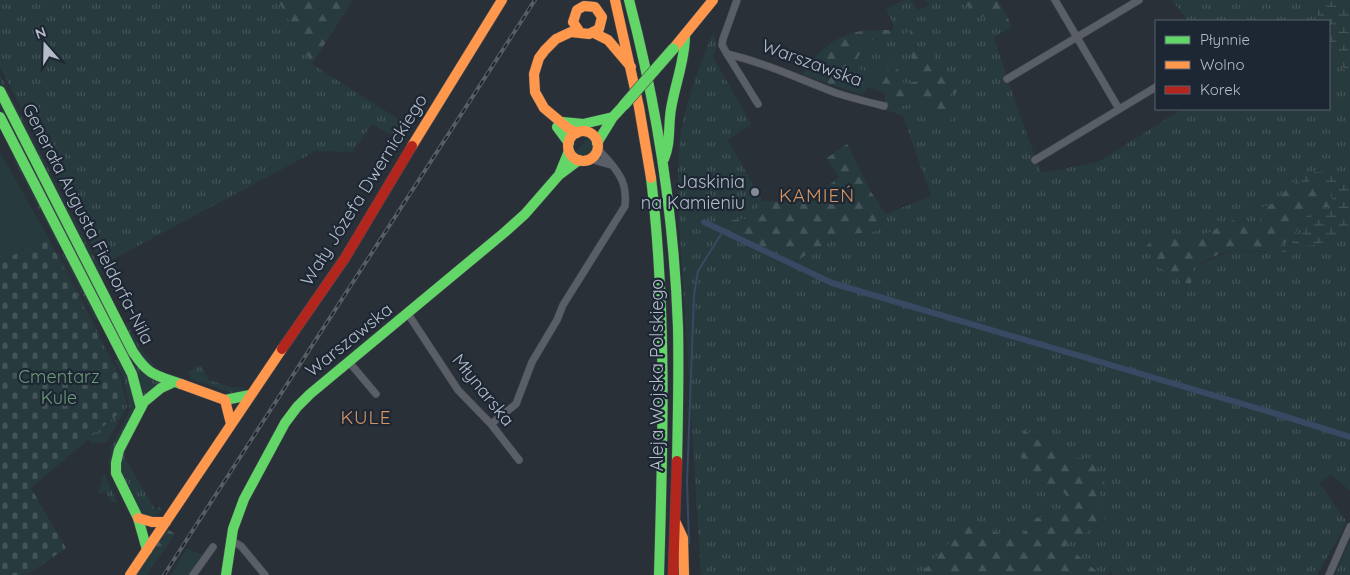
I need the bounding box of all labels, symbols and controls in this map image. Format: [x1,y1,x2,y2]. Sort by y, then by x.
north arrow [20,20,70,70]
legend [1155,20,1330,110]
text: N [33,23,48,43]
text: Płynnie [1200,30,1250,49]
street label: Warszawska [759,34,866,91]
text: Wolno [1200,55,1245,74]
text: Korek [1200,80,1241,99]
street label: Wały Józefa Dwernickiego [295,90,432,290]
street label: Generała Augusta Fieldorfa-Nila [18,99,159,348]
place label: Jaskinia na Kamieniu [641,170,745,214]
district label: KAMIEŃ [779,183,855,207]
marker: Jaskinia na Kamieniu [749,186,761,198]
street label: Aleja Wojska Polskiego [645,279,668,471]
street label: Warszawska [301,298,397,382]
street label: Młynarska [447,349,520,431]
park label: Cmentarz Kule [18,365,100,409]
district label: KULE [341,405,392,429]

